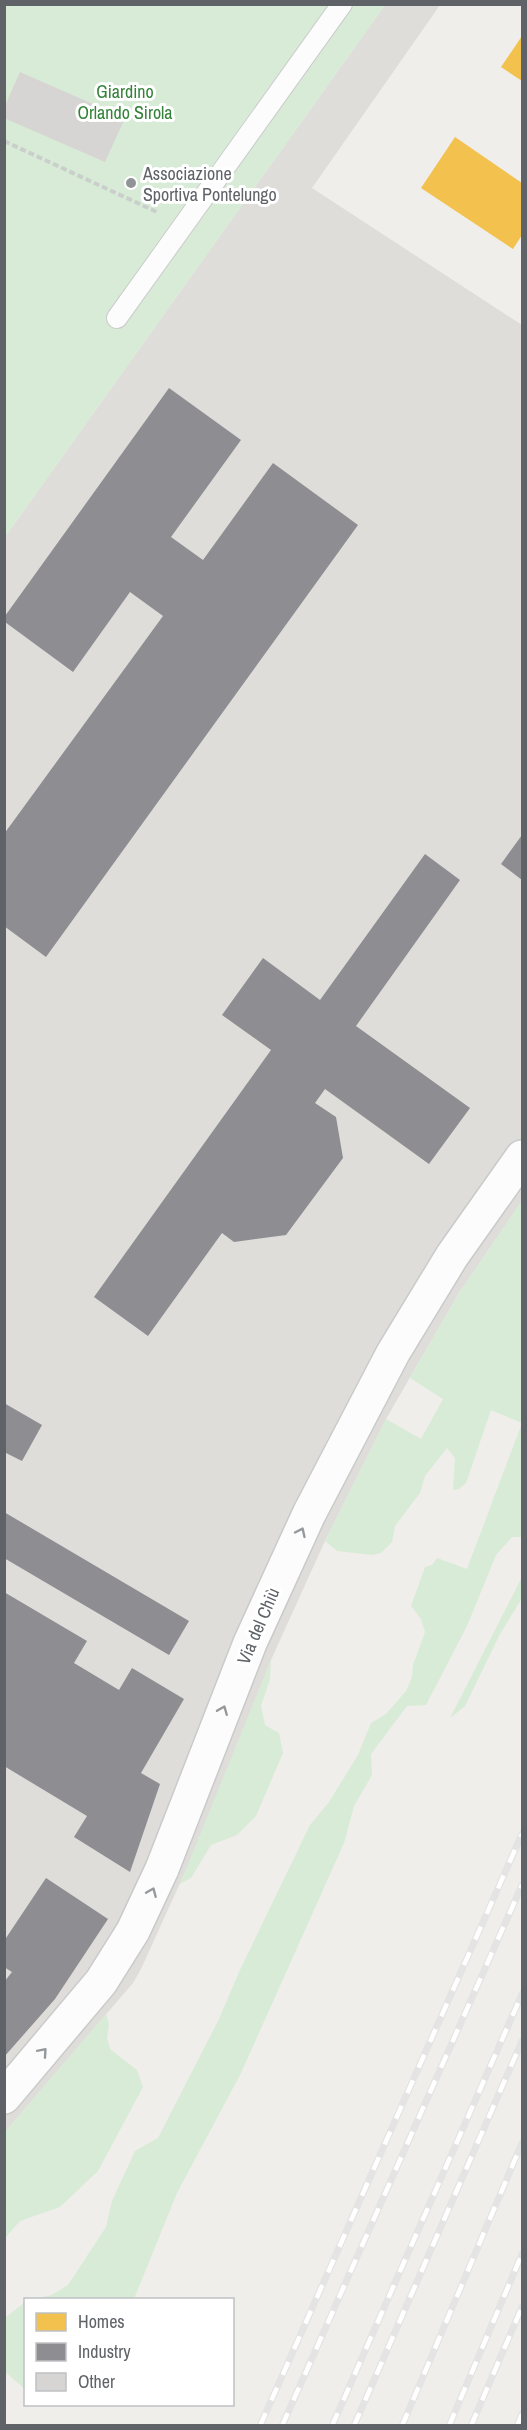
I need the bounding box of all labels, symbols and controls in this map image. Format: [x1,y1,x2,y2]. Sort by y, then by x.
park label: Giardino Orlando Sirola [77,79,173,125]
place label: Associazione Sportiva Pontelungo [142,161,277,207]
marker: Associazione Sportiva Pontelungo [124,176,138,190]
one-way arrow [293,1527,305,1538]
street label: Via del Chiù [231,1584,285,1668]
one-way arrow [216,1706,228,1717]
one-way arrow [145,1887,157,1898]
one-way arrow [35,2048,46,2059]
legend [24,2298,234,2406]
text: Homes [78,2309,125,2334]
text: Industry [78,2339,131,2364]
text: Other [78,2369,115,2394]

